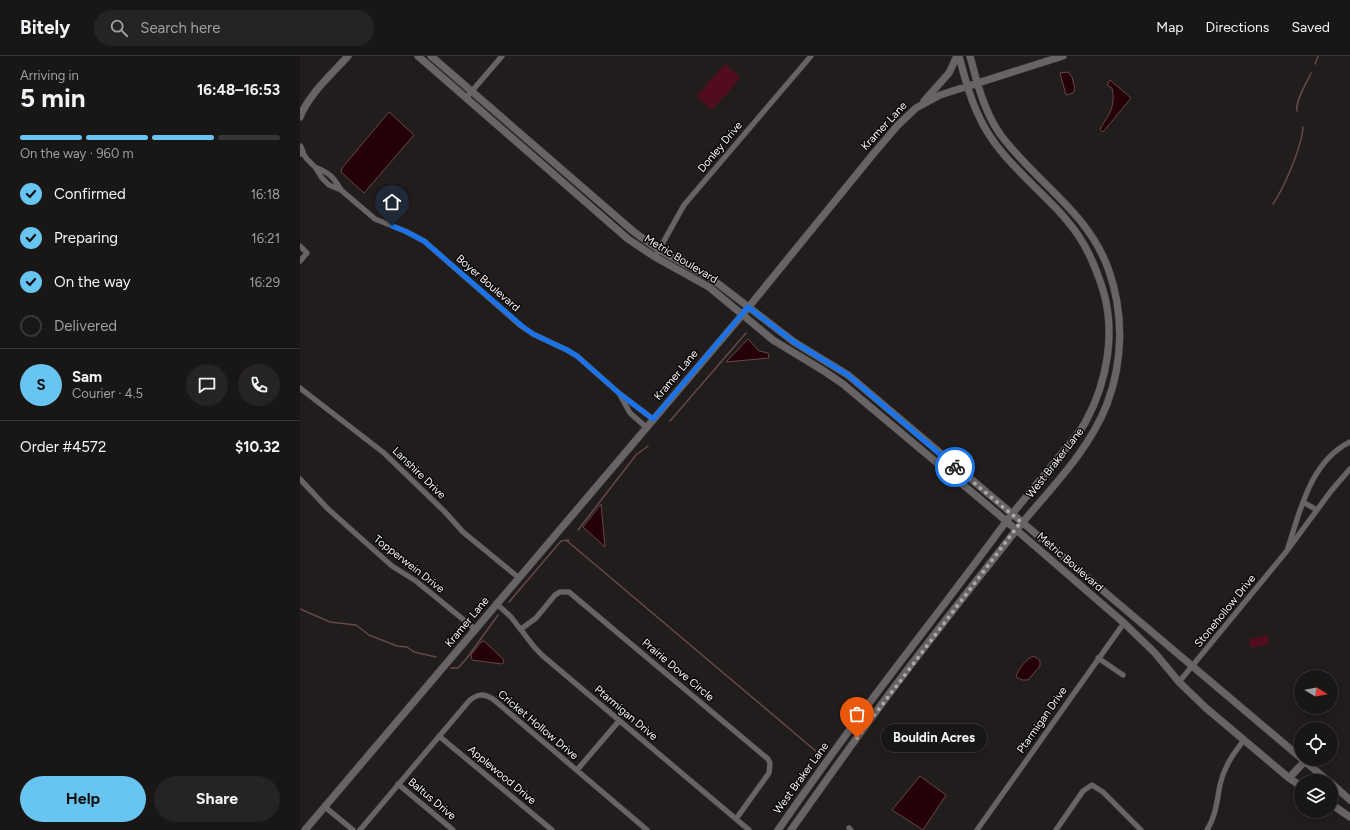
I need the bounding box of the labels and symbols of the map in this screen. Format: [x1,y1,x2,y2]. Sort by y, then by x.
street label: Kramer Lane [858,99,910,153]
street label: Donley Drive [695,119,745,175]
pin [375,185,409,226]
street label: Metric Boulevard [642,232,720,286]
street label: Boyer Boulevard [454,252,522,314]
street label: Kramer Lane [651,347,701,403]
street label: West Braker Lane [1024,425,1086,501]
street label: Lanshire Drive [390,444,448,502]
courier [935,447,975,487]
street label: Metric Boulevard [1034,530,1106,594]
street label: Topperwein Drive [371,532,447,596]
street label: Stonehollow Drive [1192,572,1258,650]
street label: Kramer Lane [442,594,492,650]
street label: Prairie Dove Circle [639,636,717,704]
north arrow [1294,670,1338,714]
street label: Ptarmigan Drive [592,683,660,743]
street label: Ptarmigan Drive [1014,684,1070,756]
street label: Cricket Hollow Drive [495,688,581,762]
pin [840,697,874,738]
callout: Bouldin Acres [881,724,987,752]
street label: West Braker Lane [771,740,831,816]
street label: Applewood Drive [465,743,539,807]
street label: Baltus Drive [405,775,459,823]

